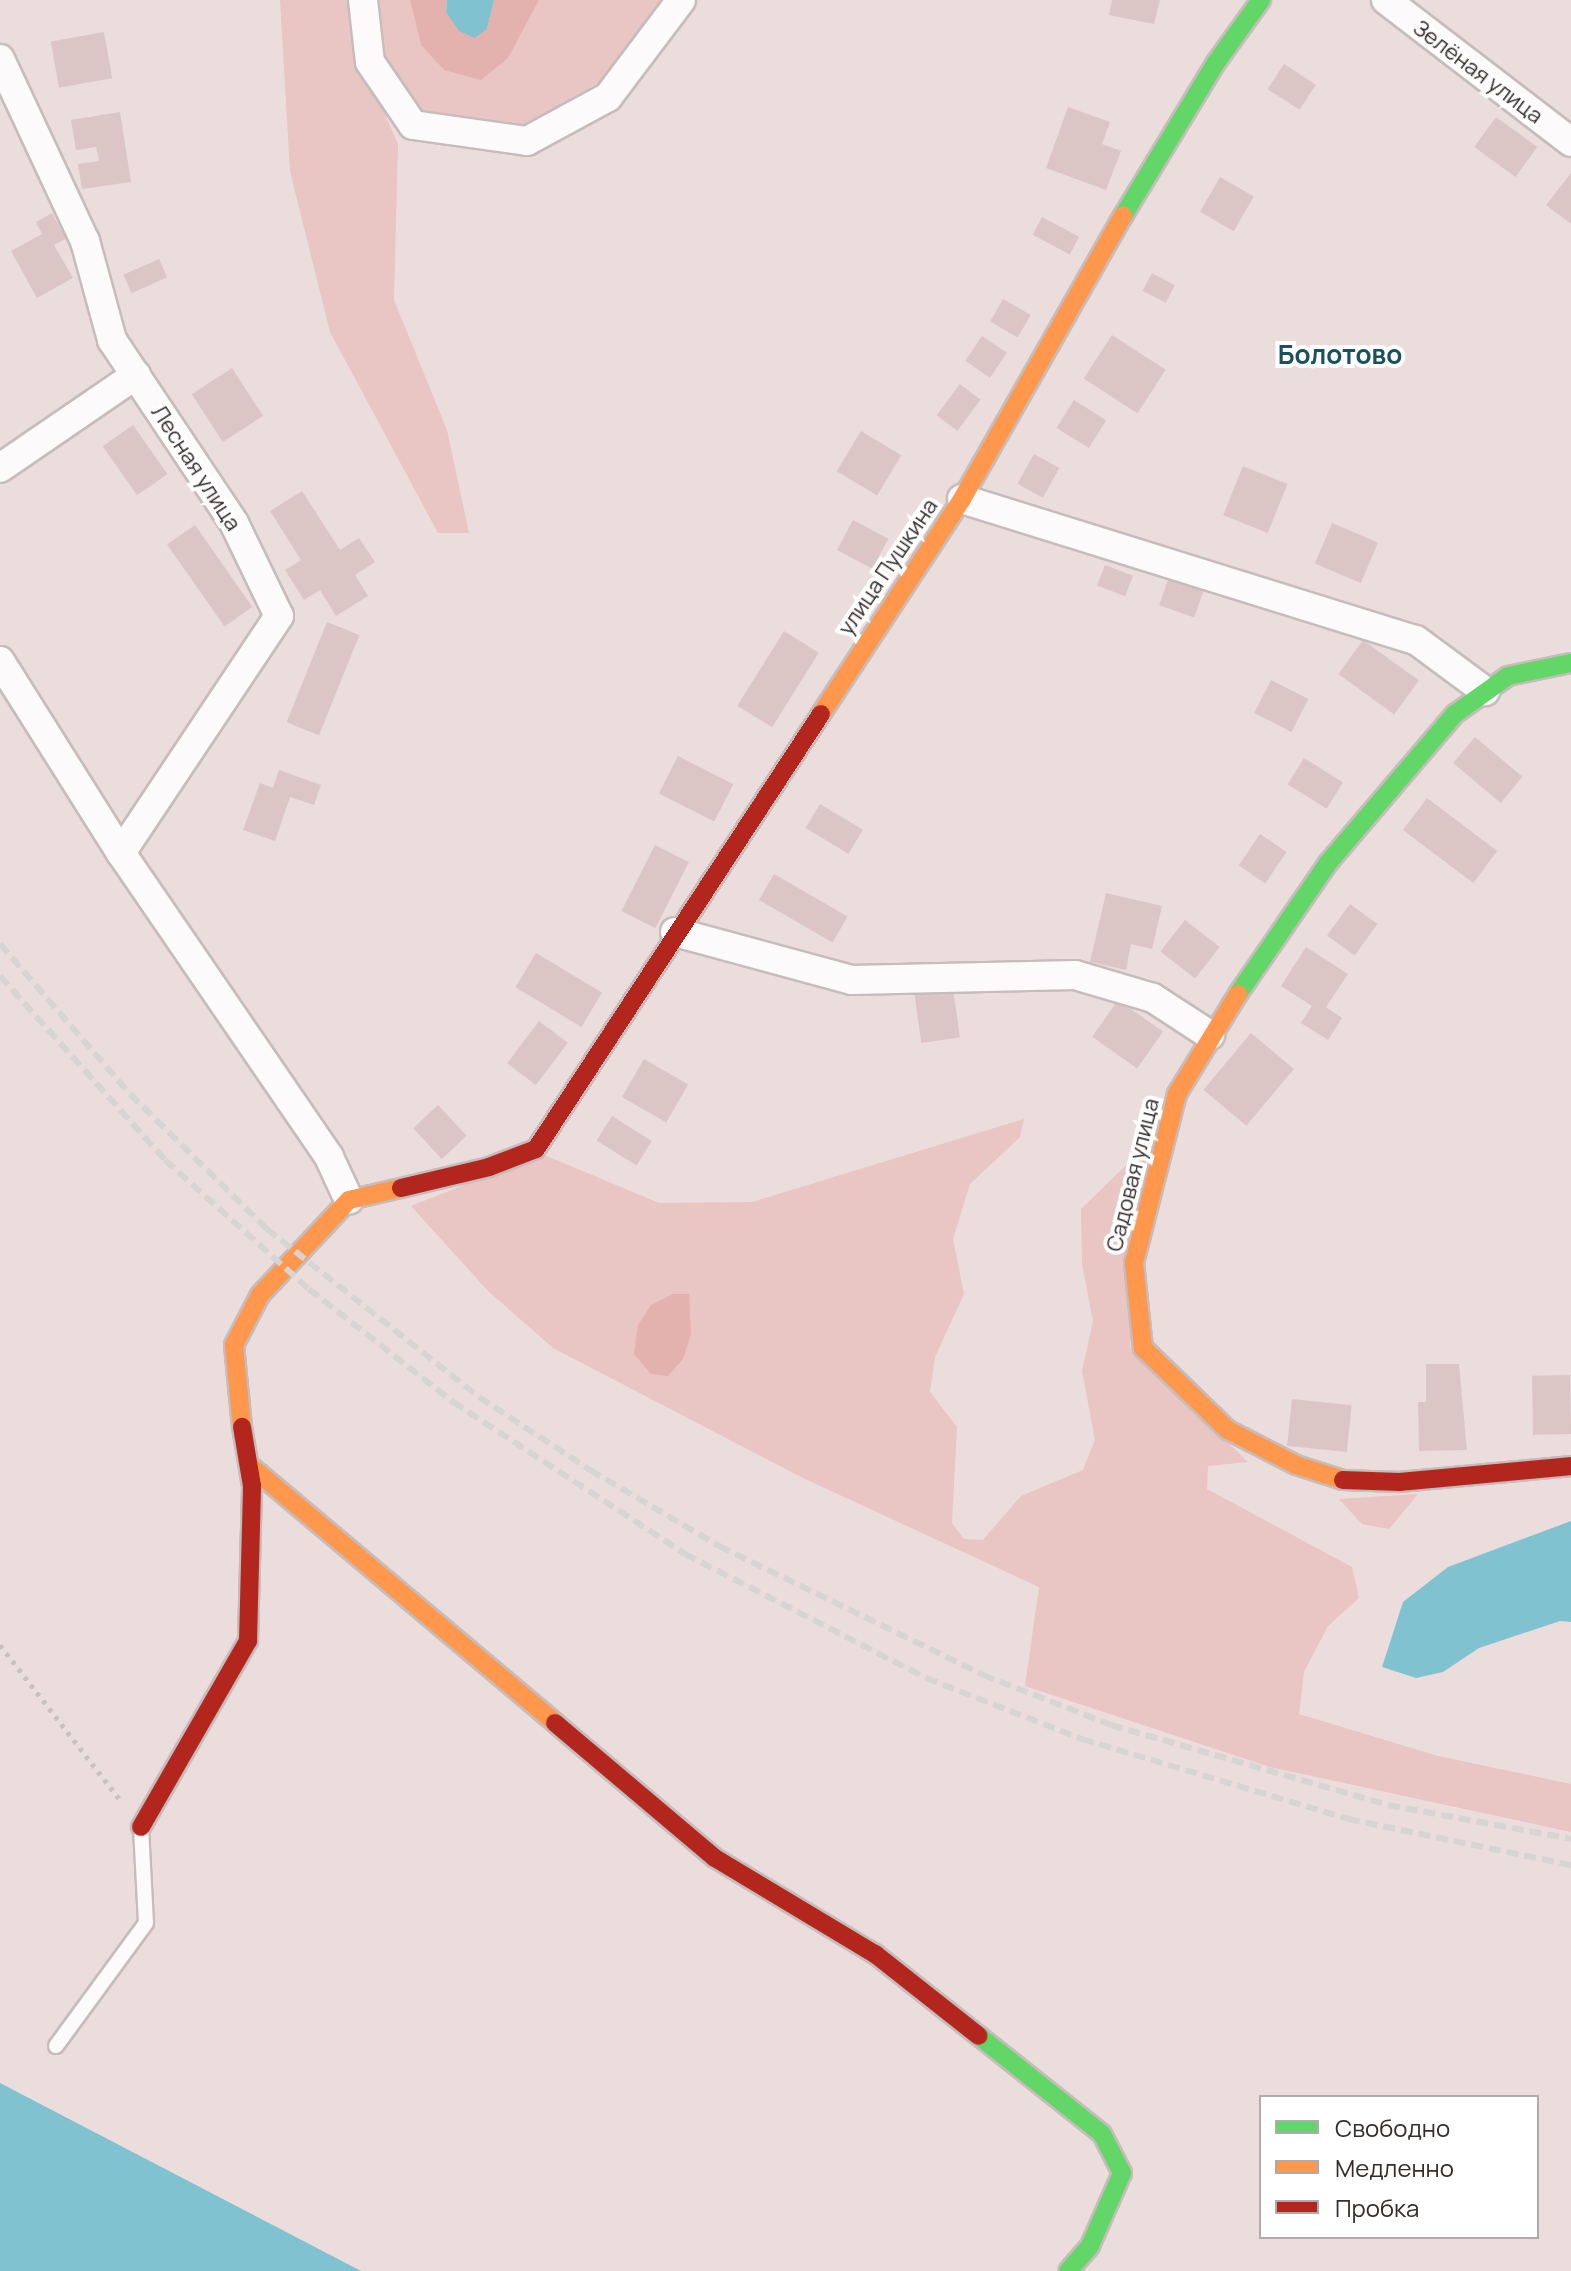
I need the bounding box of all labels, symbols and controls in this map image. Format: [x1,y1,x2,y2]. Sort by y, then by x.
street label: Зелёная улица [1408,15,1548,129]
district label: Болотово [1278,339,1402,371]
street label: Лесная улица [146,400,246,536]
street label: улица Пушкина [833,494,943,640]
street label: Садовая улица [1101,1096,1165,1254]
legend [1259,2095,1539,2239]
text: Свободно [1335,2111,1450,2144]
text: Медленно [1335,2151,1454,2184]
text: Пробка [1335,2191,1419,2224]

